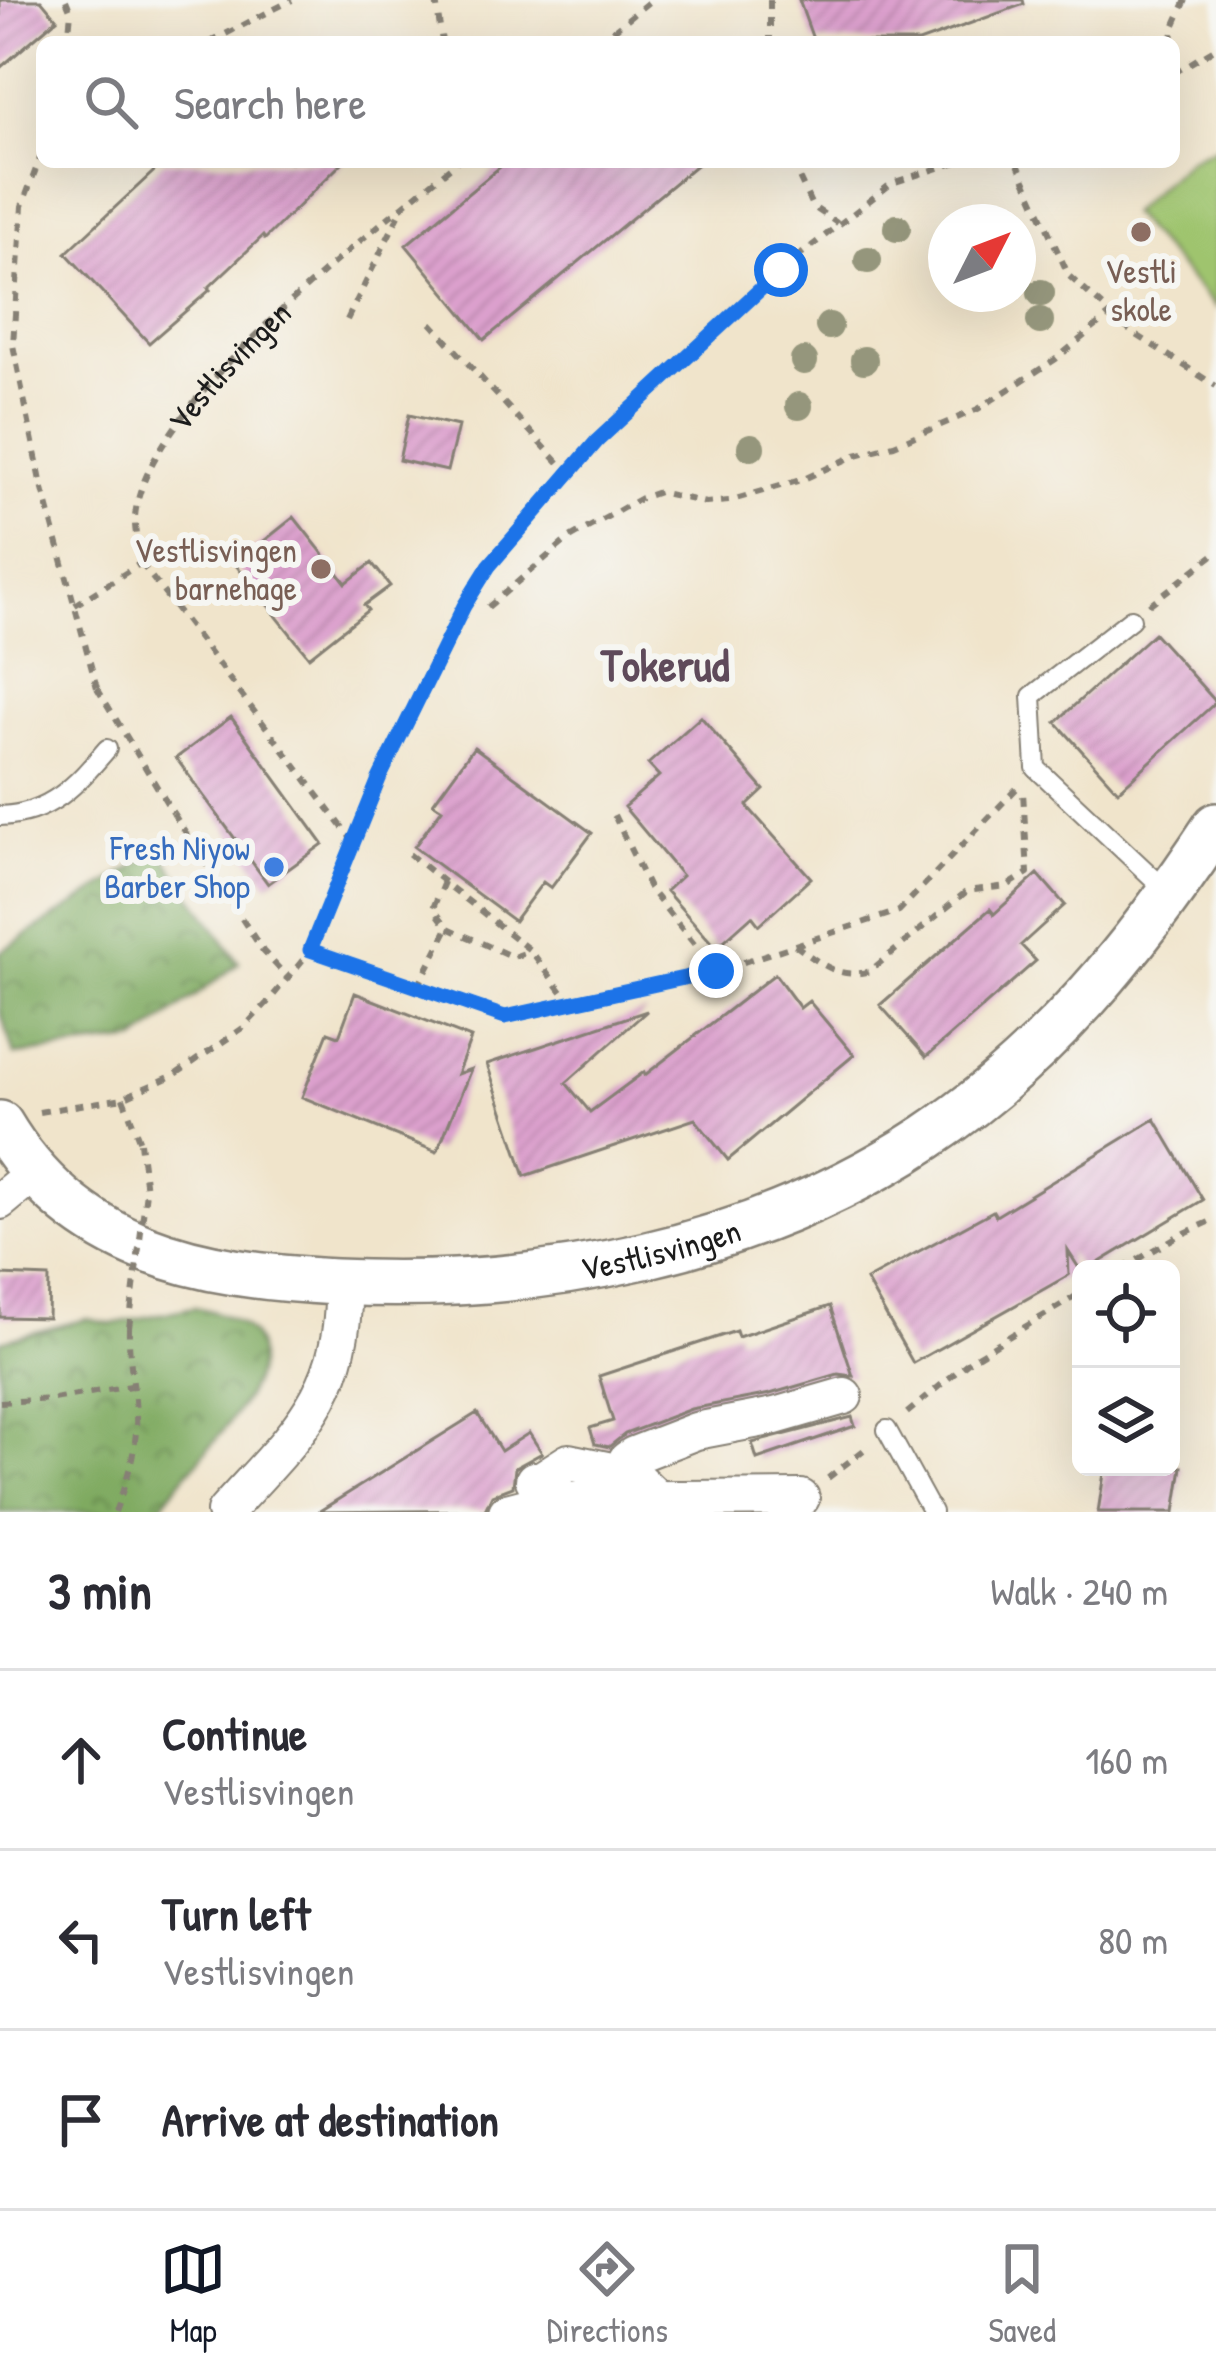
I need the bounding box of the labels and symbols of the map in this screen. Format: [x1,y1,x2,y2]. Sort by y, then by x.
north arrow [928,204,1036,312]
marker: Vestli skole [1128,219,1154,245]
route start [754,243,808,297]
place label: Vestli skole [1105,249,1177,331]
street label: Vestlisvingen [157,291,300,440]
place label: Vestlisvingen barnehage [134,528,297,611]
marker: Vestlisvingen barnehage [308,556,334,582]
district label: Tokerud [600,634,730,695]
place label: Fresh Niyow Barber Shop [104,826,250,909]
marker: Fresh Niyow Barber Shop [261,854,287,880]
route end [689,944,743,998]
street label: Vestlisvingen [577,1208,746,1290]

